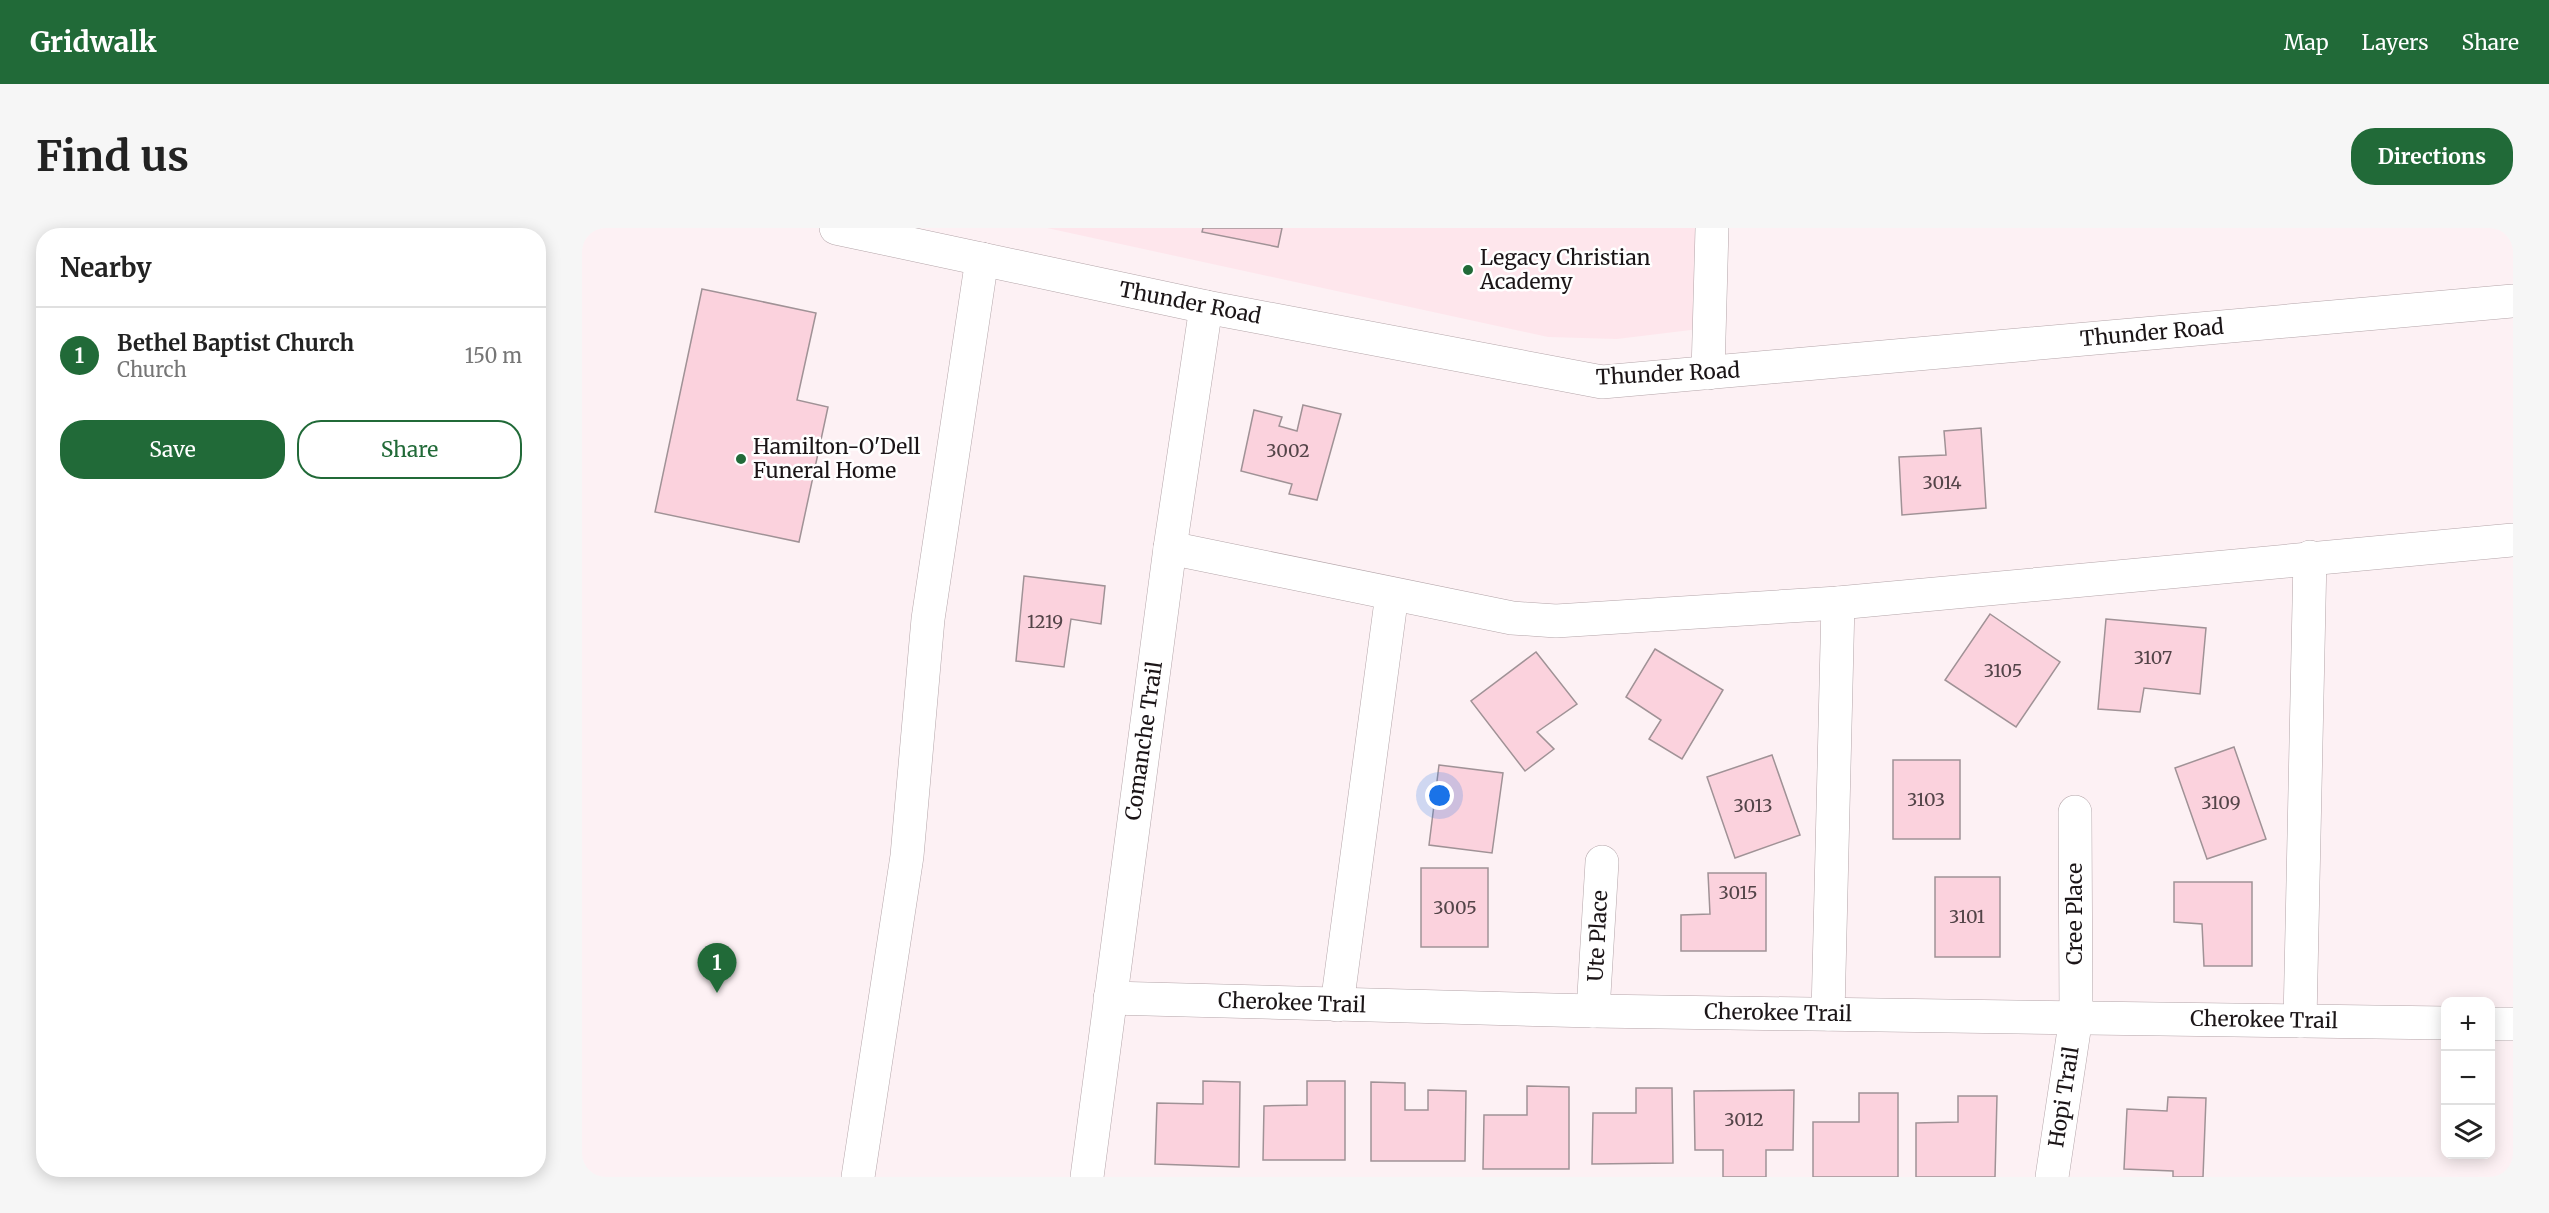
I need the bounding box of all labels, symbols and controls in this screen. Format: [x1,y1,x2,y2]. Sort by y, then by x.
text: Gridwalk [30,24,157,60]
text: Map [2284,29,2329,56]
text: Layers [2362,29,2429,56]
text: Share [2462,29,2519,56]
button: Directions [2351,128,2513,185]
text: Find us [36,130,189,182]
place label: Legacy Christian Academy [1479,244,1651,295]
text: Nearby [60,251,152,284]
marker: Legacy Christian Academy [1461,263,1475,277]
street label: Thunder Road [1117,275,1264,330]
street label: Thunder Road [2079,313,2225,352]
text: Bethel Baptist Church [117,329,354,357]
text: 1 [75,343,84,368]
text: 150 m [465,343,522,368]
street label: Thunder Road [1595,356,1741,391]
text: Church [117,357,187,382]
button: Save [60,420,285,479]
button: Share [297,420,522,479]
place label: Hamilton-O'Dell Funeral Home [753,433,921,484]
house number: 3002 [1266,439,1310,462]
marker: Hamilton-O'Dell Funeral Home [734,452,748,466]
house number: 3014 [1922,471,1962,494]
house number: 1219 [1027,610,1063,633]
house number: 3107 [2134,646,2172,669]
street label: Comanche Trail [1119,659,1168,822]
house number: 3105 [1984,659,2022,682]
your location [1425,781,1454,810]
house number: 3103 [1907,788,1945,811]
house number: 3109 [2201,791,2241,814]
house number: 3013 [1734,794,1772,817]
street label: Cree Place [2061,863,2088,965]
house number: 3015 [1718,881,1758,904]
street label: Ute Place [1582,890,1613,982]
house number: 3005 [1433,896,1477,919]
house number: 3101 [1949,905,1985,928]
pin: 1 [698,944,736,993]
street label: Cherokee Trail [1218,986,1367,1019]
map controls [2441,997,2495,1159]
button: + [2441,997,2495,1051]
street label: Cherokee Trail [1704,998,1853,1027]
street label: Cherokee Trail [2190,1005,2339,1034]
street label: Hopi Trail [2042,1044,2085,1149]
button: − [2441,1051,2495,1105]
button: layers [2441,1105,2495,1159]
house number: 3012 [1724,1108,1764,1131]

